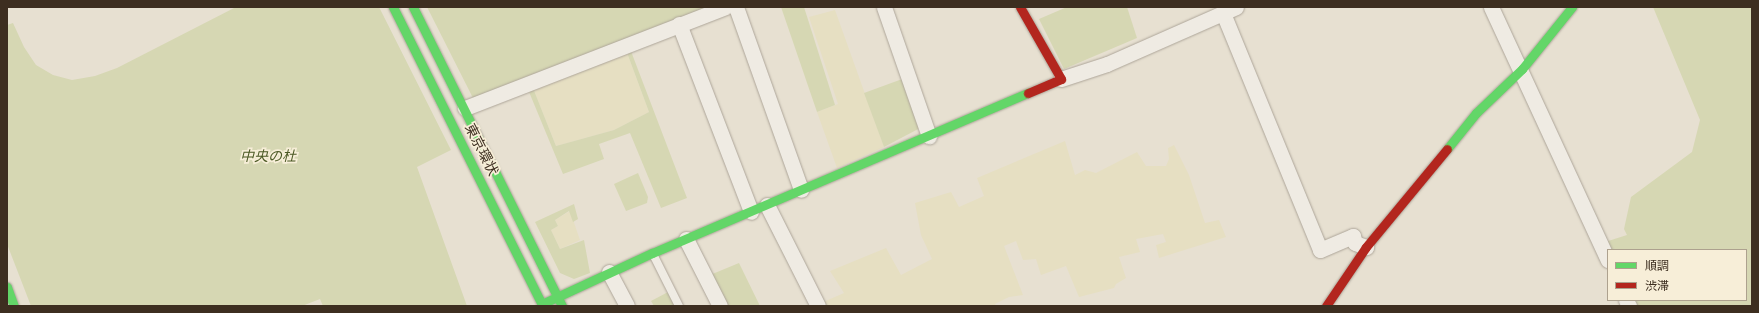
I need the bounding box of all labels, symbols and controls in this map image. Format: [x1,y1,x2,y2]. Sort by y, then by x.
street label: 東京環状 [461,121,501,179]
park label: 中央の杜 [240,149,296,165]
legend [1607,249,1747,301]
text: 順調 [1645,259,1669,273]
text: 渋滞 [1645,279,1669,293]

